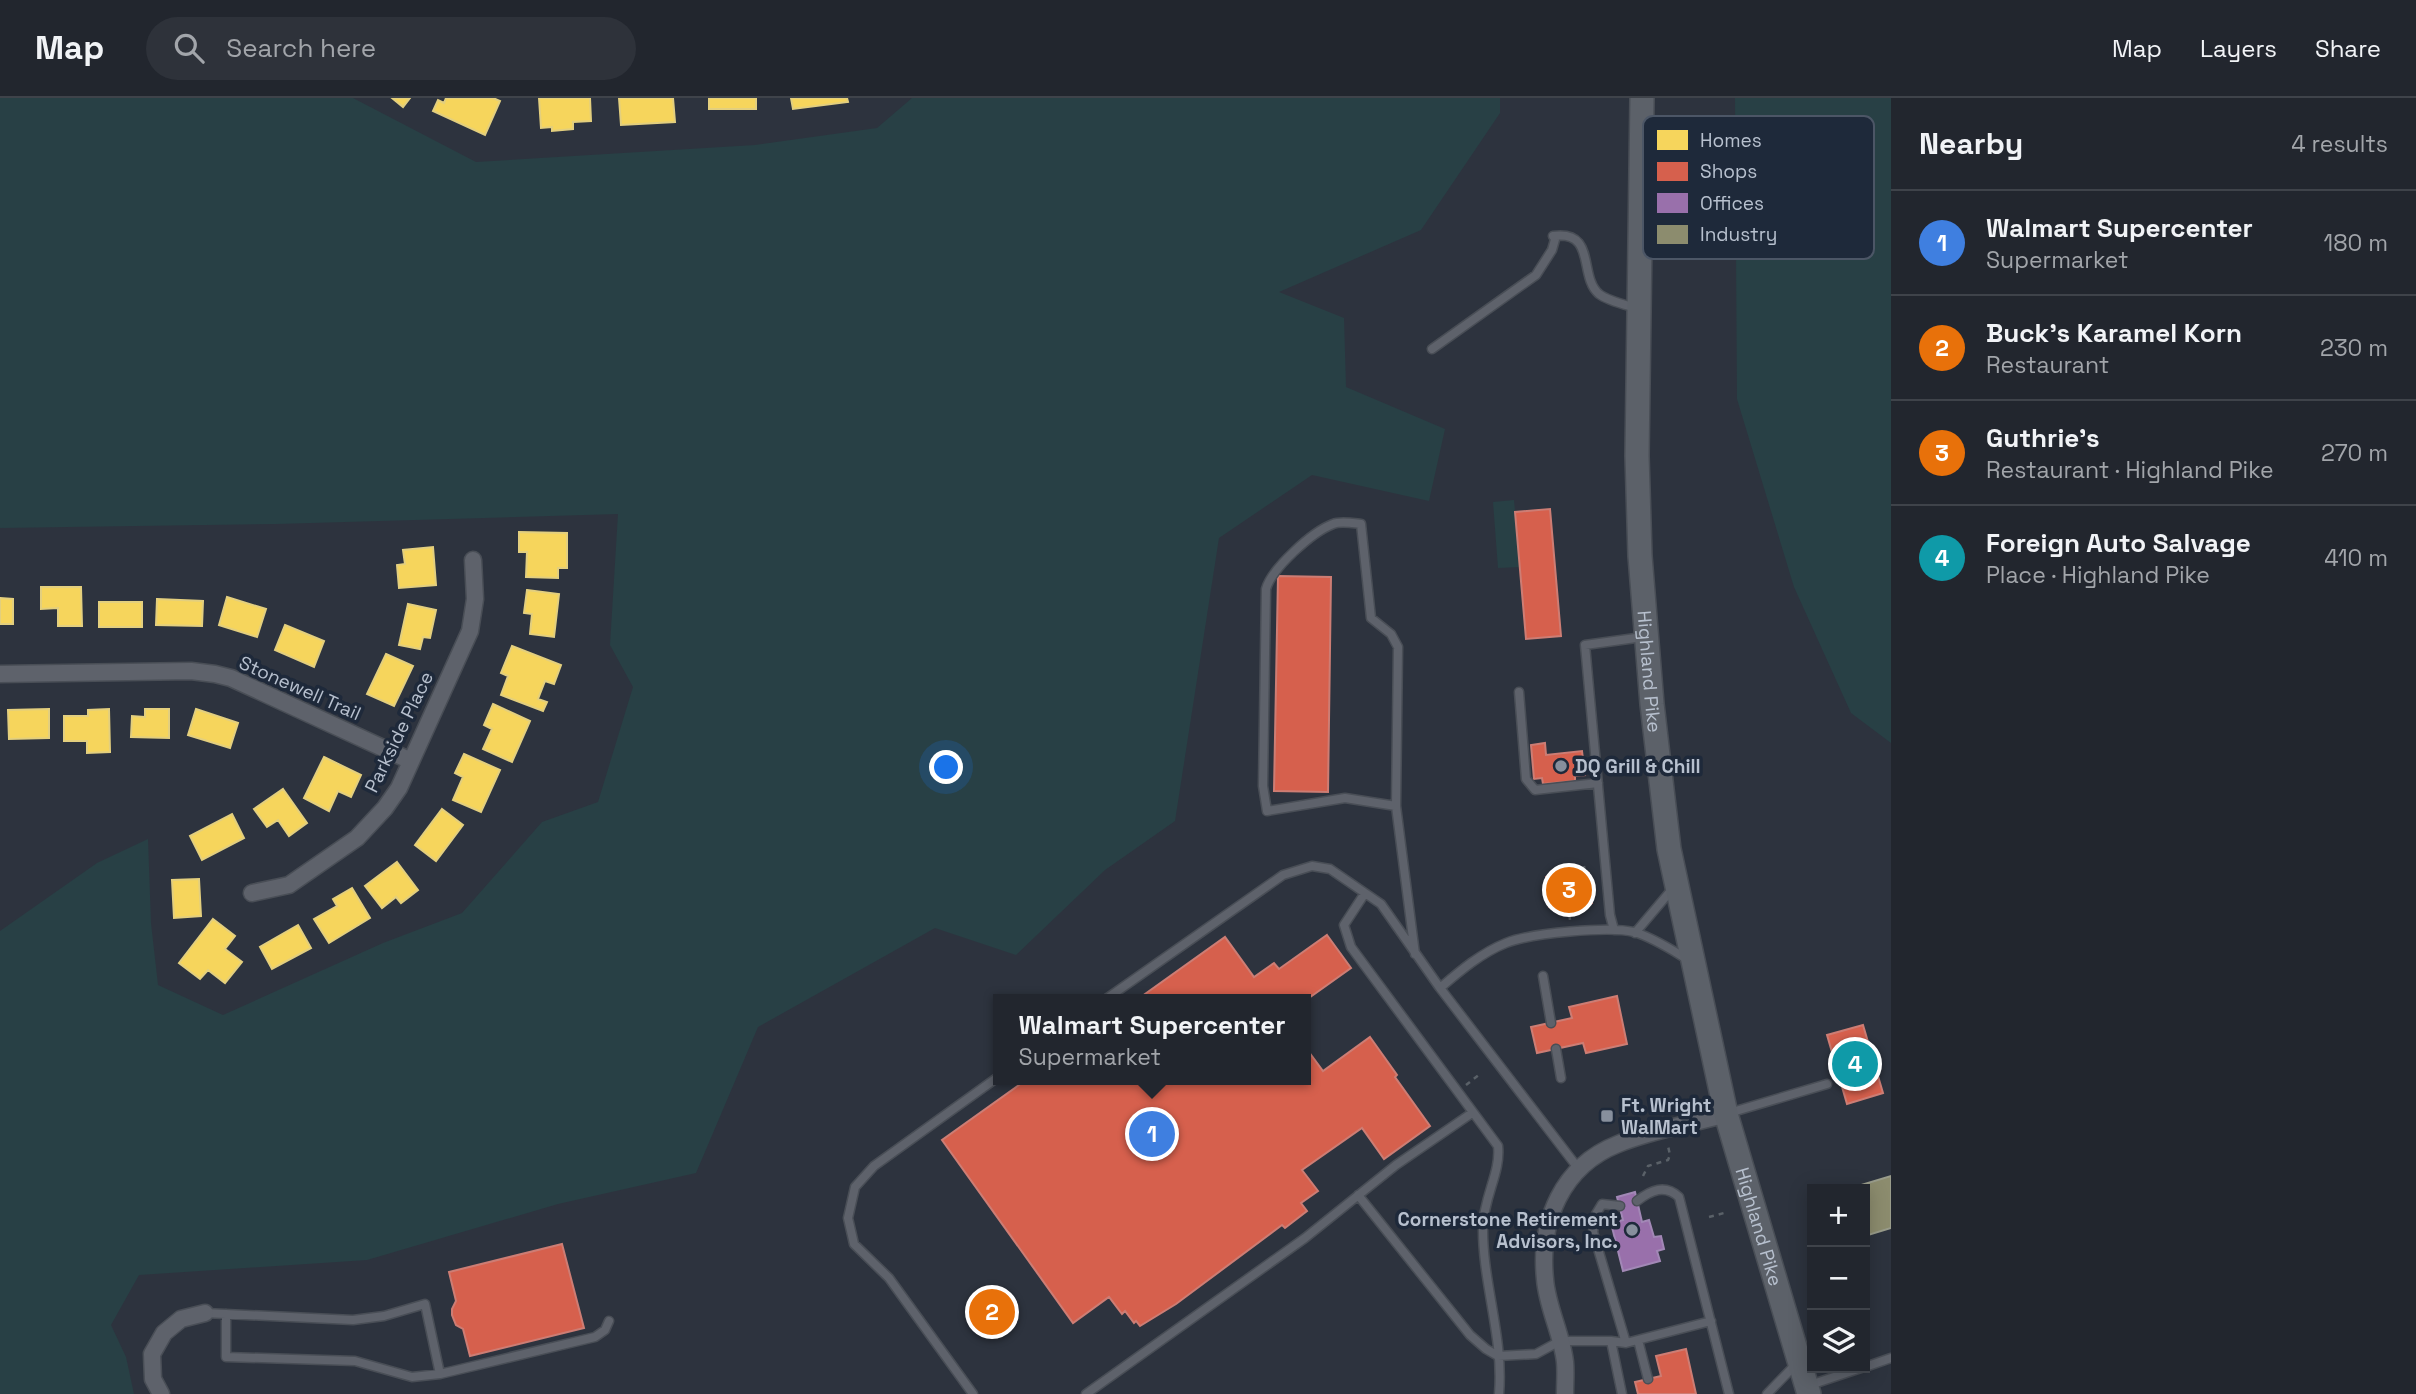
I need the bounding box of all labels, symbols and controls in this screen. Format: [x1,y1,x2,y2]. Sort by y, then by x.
search box [146,17,636,80]
text: Map [35,27,104,69]
icon: search [170,29,208,67]
text: Search here [226,31,376,65]
text: Map [2112,33,2162,64]
text: Layers [2200,33,2277,64]
text: Share [2315,33,2381,64]
legend [1643,116,1874,259]
text: Nearby [1919,124,2023,163]
text: Homes [1700,128,1762,153]
text: 4 results [2291,129,2388,159]
text: Shops [1700,159,1757,184]
text: Offices [1700,191,1764,216]
text: Walmart Supercenter [1986,211,2253,245]
text: Industry [1700,222,1777,247]
text: 1 [1937,228,1947,258]
text: 180 m [2324,228,2388,258]
text: Supermarket [1986,245,2128,275]
text: Buck's Karamel Korn [1986,316,2242,350]
text: 2 [1935,333,1949,363]
text: 230 m [2320,333,2388,363]
text: Restaurant [1986,350,2109,380]
text: Guthrie's [1986,421,2100,455]
text: 3 [1935,438,1949,468]
text: 270 m [2321,438,2388,468]
text: Restaurant · Highland Pike [1986,455,2274,485]
text: Foreign Auto Salvage [1986,526,2251,560]
text: 4 [1935,543,1949,573]
text: 410 m [2324,543,2388,573]
text: Place · Highland Pike [1986,560,2210,590]
street label: Highland Pike [1632,610,1668,734]
street label: Stonewell Trail [235,650,365,726]
street label: Parkside Place [359,667,439,797]
your location [929,750,963,784]
place label: DQ Grill & Chill [1575,754,1701,779]
marker: DQ Grill & Chill [1553,758,1569,774]
pin: 3 [1546,864,1592,916]
popup [993,994,1311,1085]
text: Walmart Supercenter [1019,1008,1285,1042]
pin: 4 [1832,1038,1878,1090]
text: Supermarket [1019,1042,1161,1072]
place label: Ft. Wright WalMart [1621,1093,1711,1140]
pin: 1 [1129,1108,1175,1160]
marker: Ft. Wright WalMart [1599,1108,1615,1124]
street label: Highland Pike [1730,1164,1789,1289]
map controls [1807,1184,1870,1373]
button: + [1807,1184,1870,1247]
place label: Cornerstone Retirement Advisors, Inc. [1398,1207,1618,1254]
marker: Cornerstone Retirement Advisors, Inc. [1624,1222,1640,1238]
button: − [1807,1247,1870,1310]
pin: 2 [969,1286,1015,1338]
button: layers [1807,1310,1870,1373]

